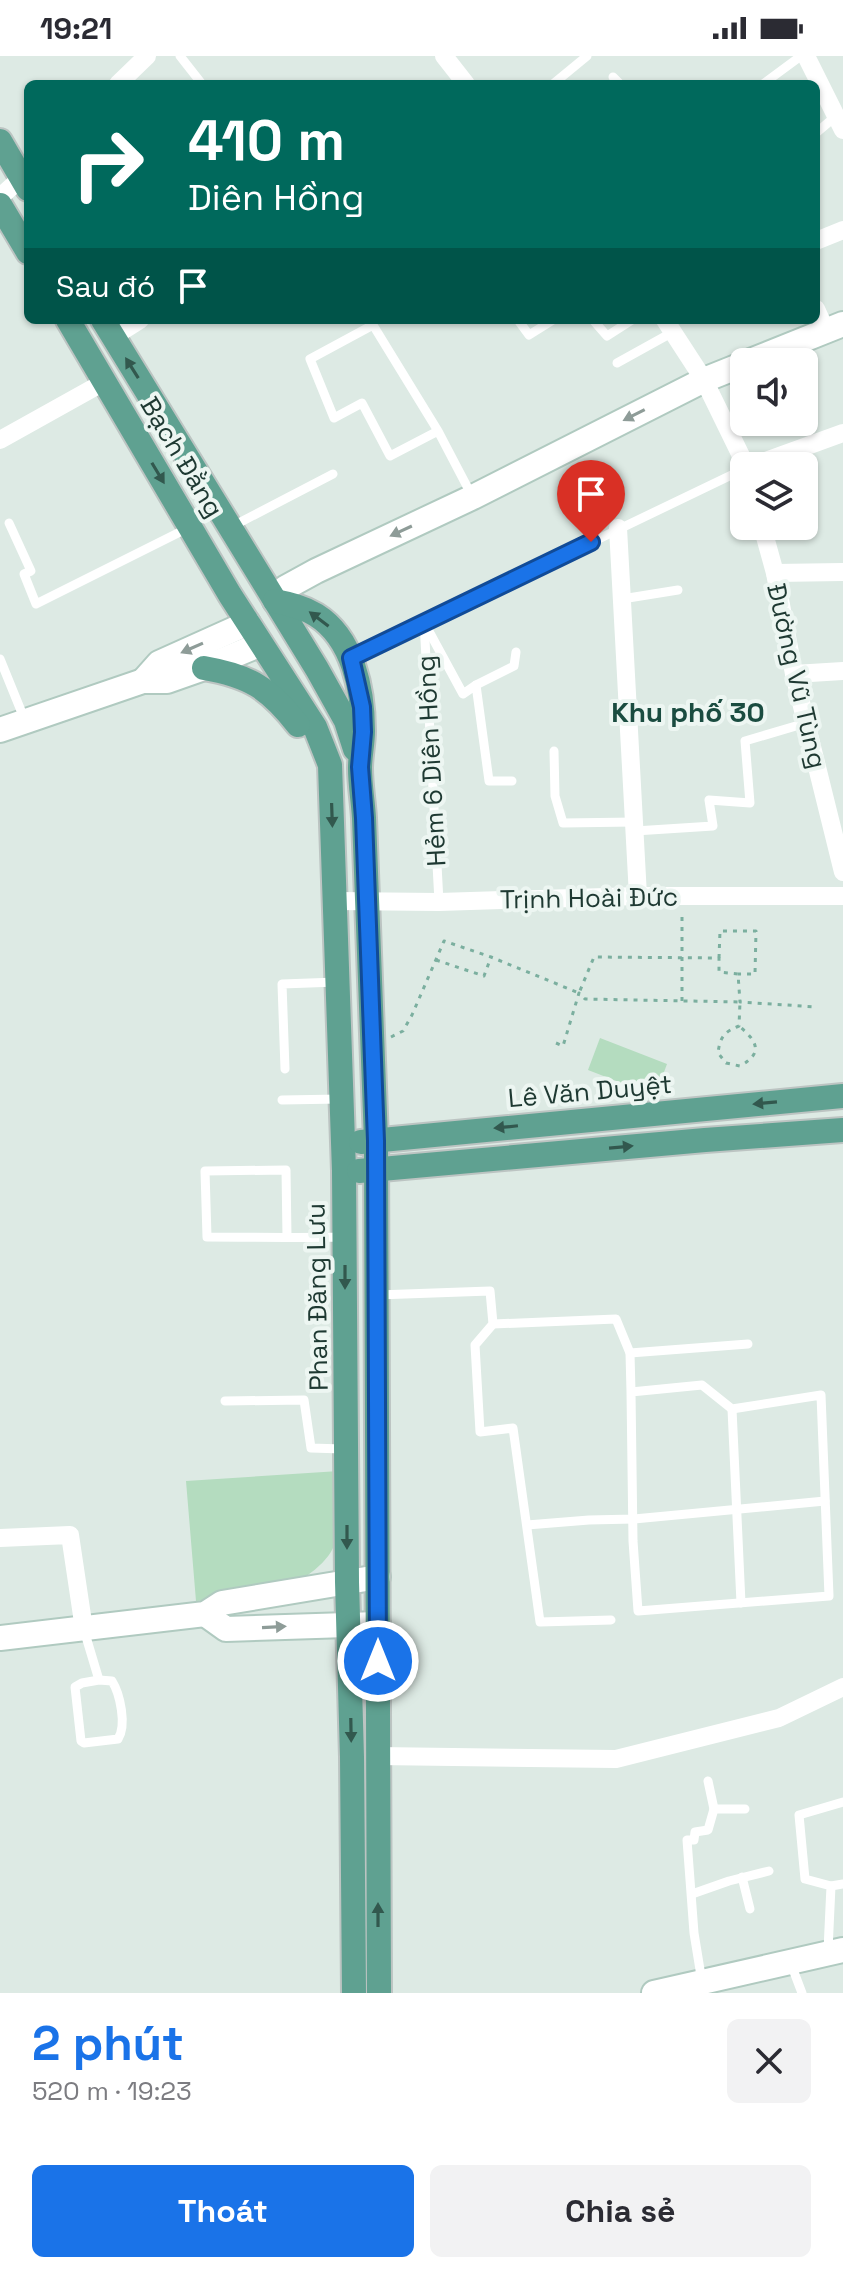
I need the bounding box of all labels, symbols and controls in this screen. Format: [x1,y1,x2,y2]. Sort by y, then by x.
text: 19:21 [40,9,112,48]
text: 410 m [188,105,345,176]
icon: right [56,112,160,216]
text: Diên Hồng [188,175,364,221]
icon: arrive [171,264,215,308]
text: Sau đó [56,267,155,306]
map controls [730,348,818,540]
button: sound [730,348,818,436]
one-way arrow [125,357,139,379]
street label: Bạch Đằng [133,390,231,524]
one-way arrow [623,408,646,422]
button: layers [730,452,818,540]
pin [557,460,625,542]
one-way arrow [151,462,165,484]
icon: arrive [569,472,613,516]
one-way arrow [390,524,413,538]
street label: Đường Vũ Tùng [759,580,835,772]
one-way arrow [309,611,329,627]
one-way arrow [180,641,204,655]
street label: Hẻm 6 Diên Hồng [408,655,454,867]
district label: Khu phố 30 [611,694,765,730]
one-way arrow [325,803,338,828]
street label: Trịnh Hoài Đức [500,879,678,917]
street label: Lê Văn Duyệt [507,1067,673,1115]
one-way arrow [752,1097,777,1110]
one-way arrow [493,1121,518,1134]
one-way arrow [609,1141,634,1154]
street label: Phan Đăng Lưu [298,1203,336,1391]
one-way arrow [339,1265,351,1290]
one-way arrow [341,1525,353,1550]
position arrow [336,1619,420,1703]
one-way arrow [262,1621,287,1634]
one-way arrow [345,1718,358,1743]
one-way arrow [372,1902,384,1927]
text: 2 phút [32,2013,184,2074]
button: close [727,2019,811,2103]
text: 520 m · 19:23 [32,2074,192,2108]
button: Thoát [32,2165,414,2257]
button: Chia sẻ [430,2165,811,2257]

